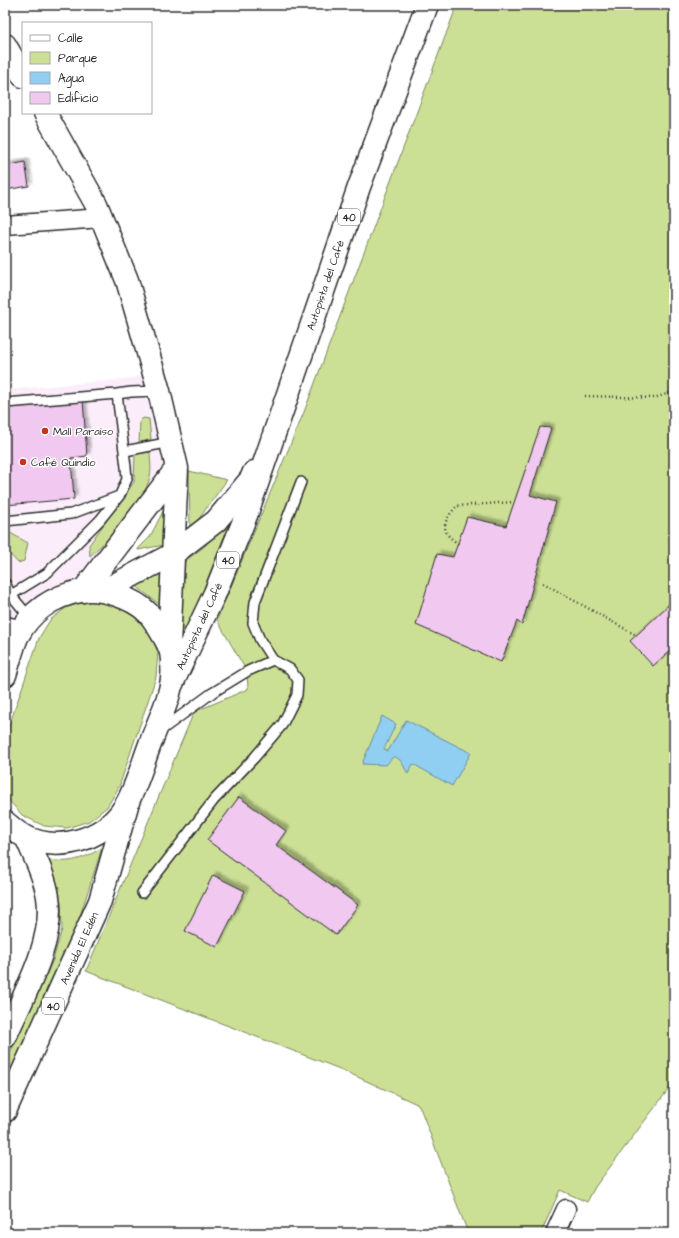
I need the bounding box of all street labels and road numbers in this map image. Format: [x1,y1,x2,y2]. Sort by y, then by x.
road number: 40 [338,209,360,225]
street label: Autopista del Café [303,238,348,332]
road number: 40 [217,552,239,568]
street label: Autopista del Café [173,580,226,672]
street label: Avenida El Edén [57,909,102,987]
road number: 40 [42,998,64,1014]

